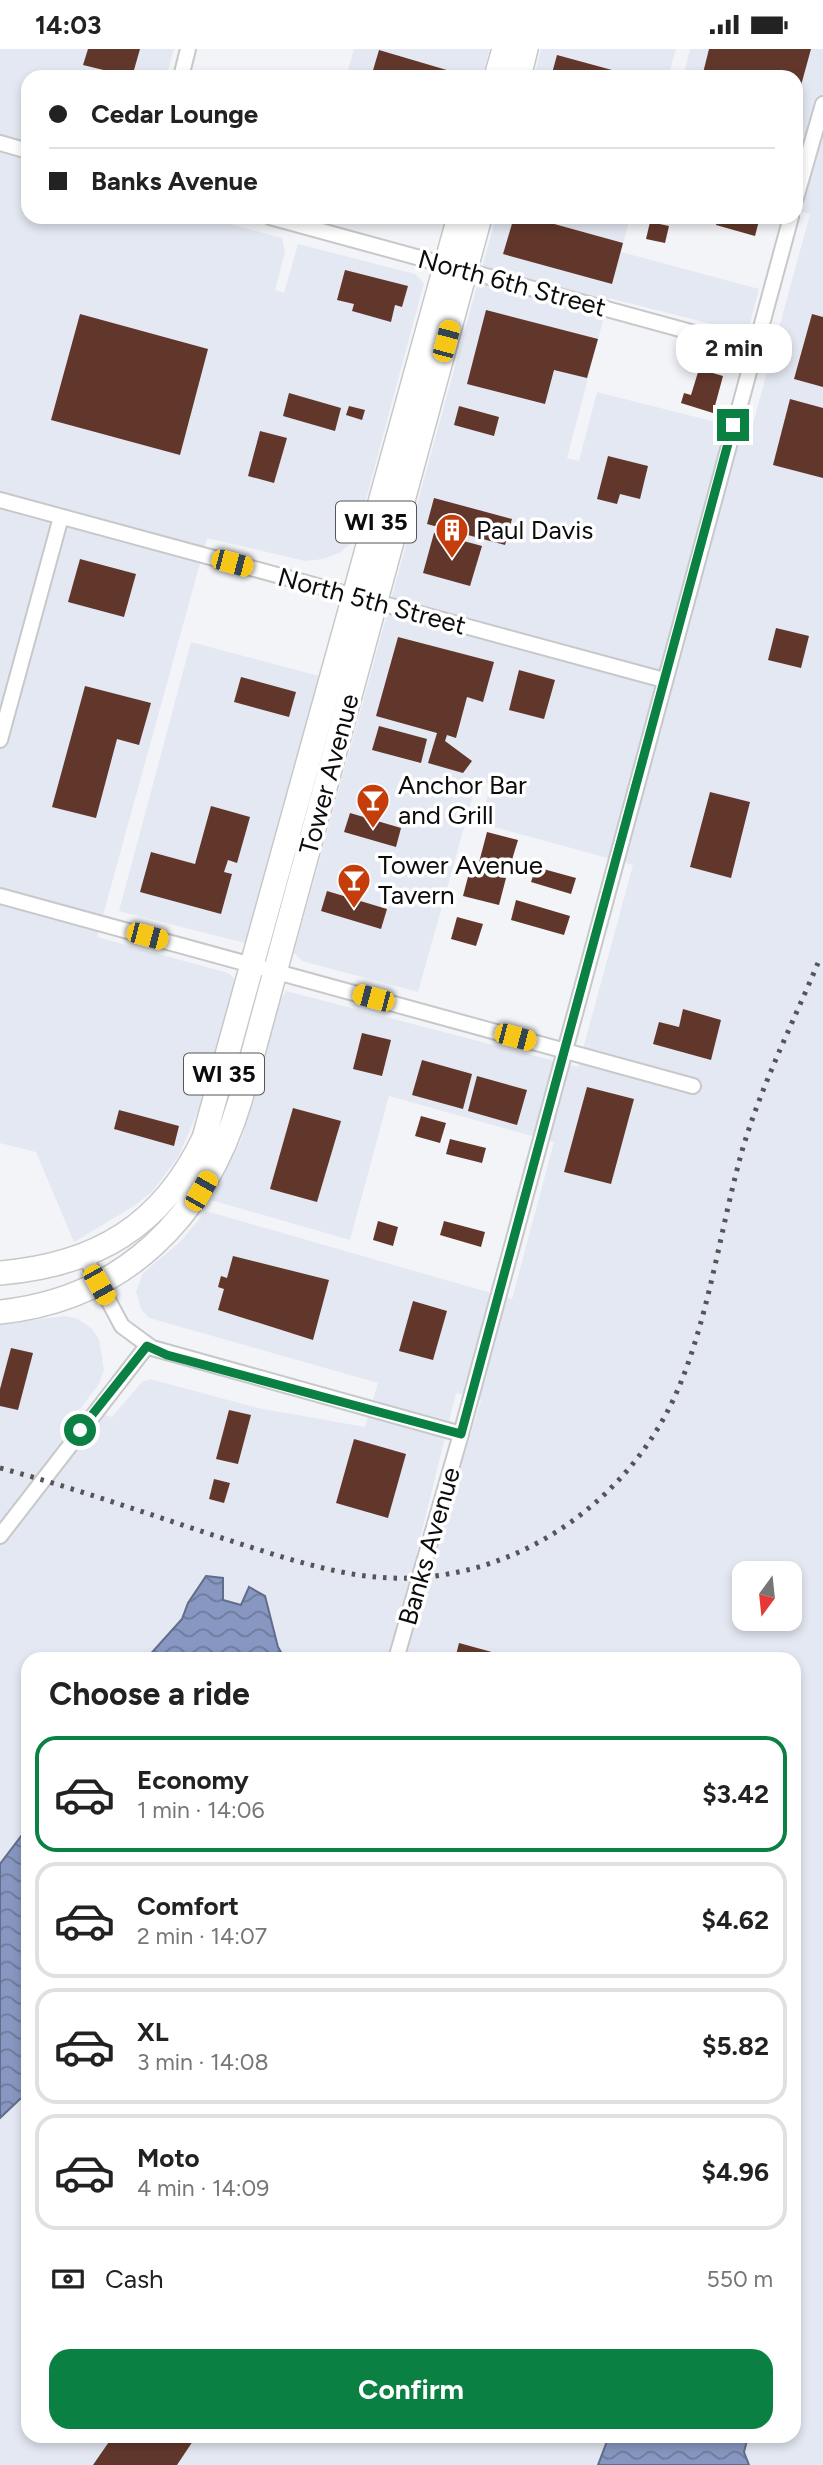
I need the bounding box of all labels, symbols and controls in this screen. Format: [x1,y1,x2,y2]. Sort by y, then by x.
text: 14:03 [35,9,102,41]
text: Cedar Lounge [91,98,258,130]
text: Banks Avenue [91,165,258,197]
street label: North 6th Street [415,243,610,323]
car [431,318,462,364]
callout: 2 min [675,323,791,373]
text: 2 min [705,334,763,362]
route end [717,409,749,441]
road number: WI 35 [336,501,416,543]
building icon: Paul Davis [433,511,471,560]
place label: Paul Davis [476,514,593,546]
car [209,547,256,579]
street label: North 5th Street [275,561,470,642]
street label: Tower Avenue [292,690,366,858]
place label: Anchor Bar and Grill [398,769,527,831]
bar icon: Anchor Bar and Grill [354,781,392,830]
place label: Tower Avenue Tavern [378,849,543,911]
bar icon: Tower Avenue Tavern [335,861,373,910]
car [124,920,171,952]
car [350,982,397,1014]
car [492,1021,539,1053]
road number: WI 35 [184,1053,264,1094]
car [182,1168,221,1214]
car [80,1262,119,1308]
route start [64,1414,96,1446]
street label: Banks Avenue [391,1463,467,1629]
north arrow [732,1561,802,1631]
map controls [732,1561,802,1631]
text: Choose a ride [49,1675,250,1713]
icon: car [53,1763,116,1826]
text: Economy [137,1764,249,1796]
text: $3.42 [702,1778,769,1810]
text: 1 min · 14:06 [137,1796,265,1824]
icon: car [53,1889,116,1952]
text: Comfort [137,1890,239,1922]
text: $4.62 [702,1904,769,1936]
text: 2 min · 14:07 [137,1922,267,1950]
icon: car [53,2015,116,2078]
text: XL [137,2016,169,2048]
text: $5.82 [702,2030,769,2062]
text: 3 min · 14:08 [137,2048,269,2076]
icon: car [53,2141,116,2204]
text: Moto [137,2142,200,2174]
text: $4.96 [702,2156,769,2188]
text: 4 min · 14:09 [137,2174,269,2202]
icon: cash [49,2260,87,2298]
text: Cash [105,2263,164,2295]
text: 550 m [707,2265,773,2293]
button: Confirm [49,2349,773,2429]

